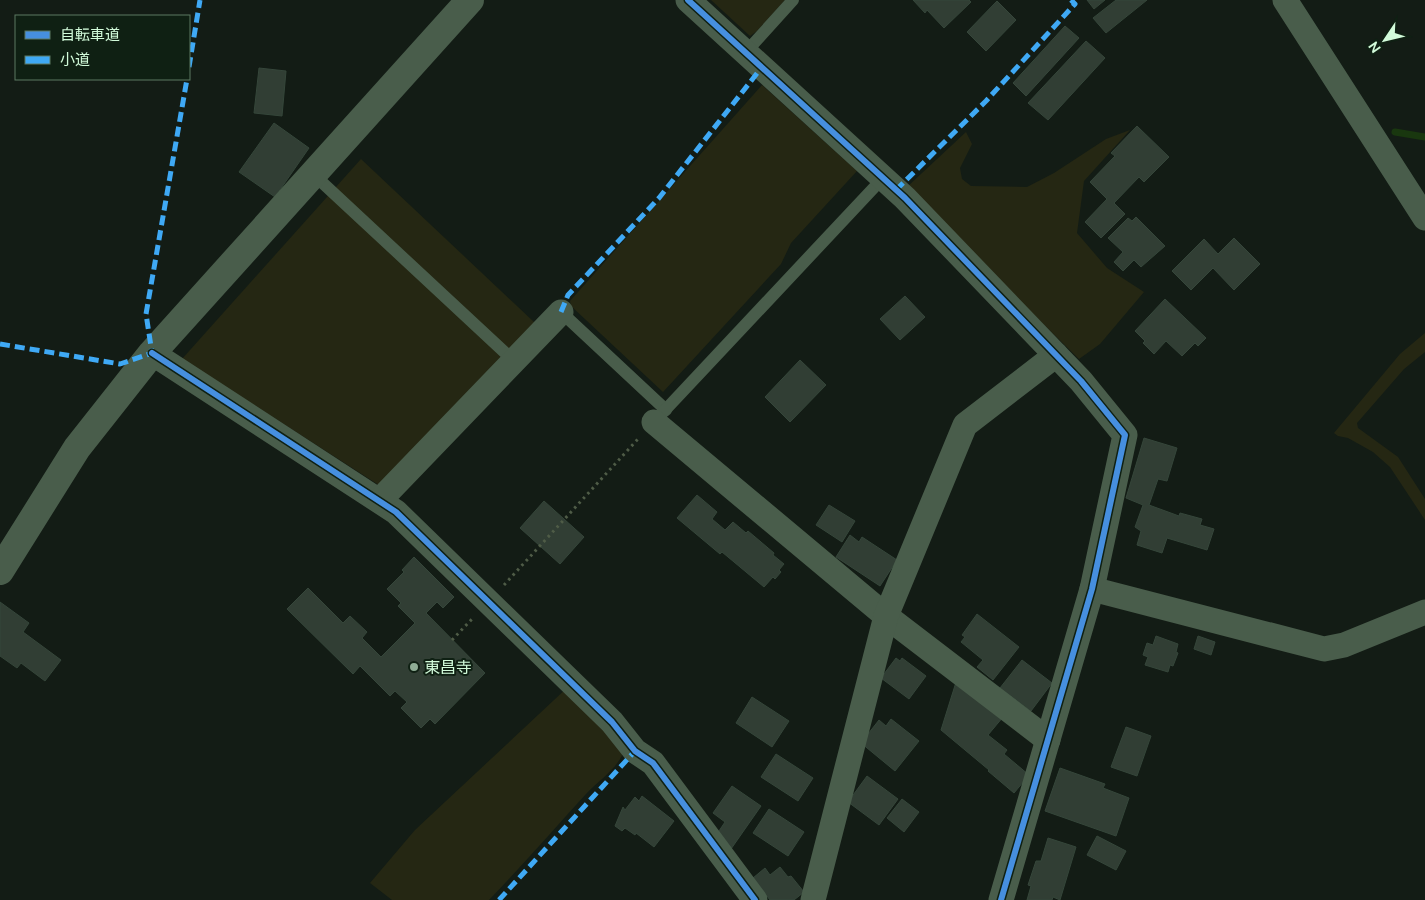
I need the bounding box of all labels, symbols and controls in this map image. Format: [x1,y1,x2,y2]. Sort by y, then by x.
legend [15,15,190,80]
north arrow [1360,15,1410,65]
text: 自転車道 [60,26,120,43]
text: N [1365,39,1384,56]
text: 小道 [60,51,90,68]
place label: 東昌寺 [424,658,472,676]
marker: 東昌寺 [408,661,420,673]

